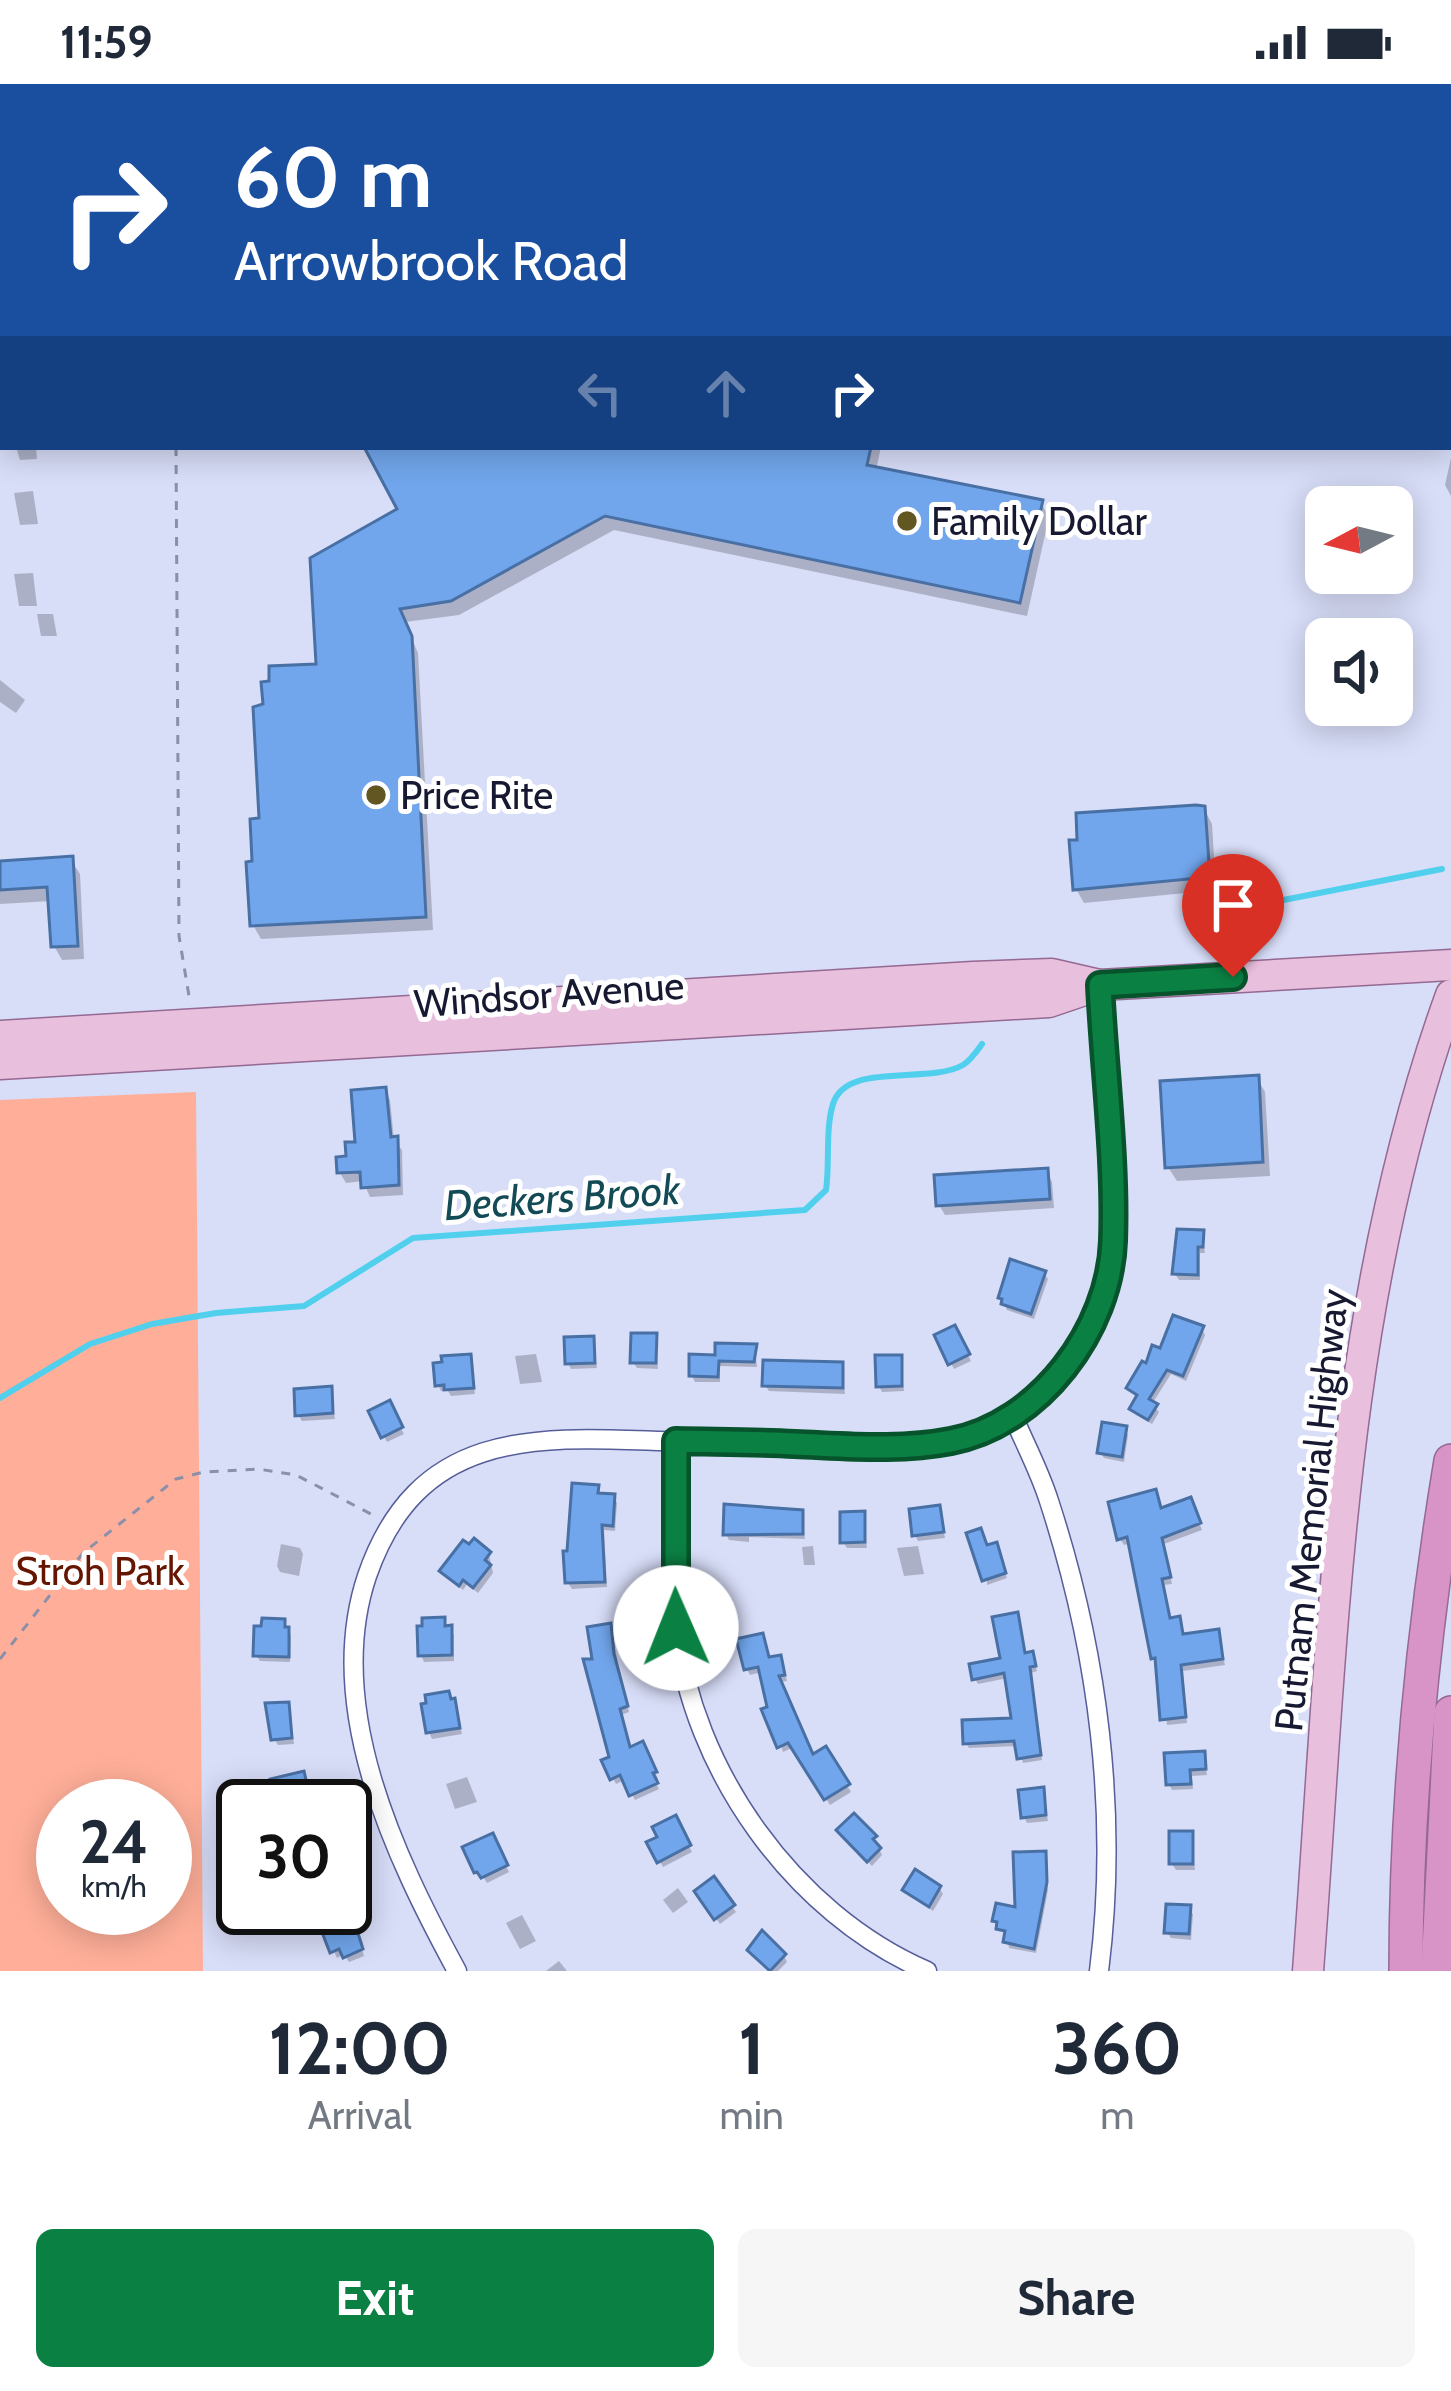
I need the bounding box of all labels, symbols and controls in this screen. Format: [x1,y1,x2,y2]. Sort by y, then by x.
text: 11:59 [60,15,153,69]
text: 60 m [234,126,432,228]
icon: right [36,132,192,288]
text: Arrowbrook Road [234,228,628,294]
icon: left [567,360,633,426]
icon: ahead [693,360,759,426]
icon: right [819,360,885,426]
north arrow [1305,486,1413,594]
map controls [1305,486,1413,726]
place label: Family Dollar [931,497,1147,545]
marker: Family Dollar [894,508,920,534]
button: sound [1305,618,1413,726]
place label: Price Rite [400,771,553,819]
marker: Price Rite [363,782,389,808]
pin [1182,854,1284,977]
icon: arrive [1200,872,1266,938]
street label: Windsor Avenue [412,961,686,1027]
water label: Deckers Brook [442,1163,683,1231]
street label: Putnam Memorial Highway [1264,1286,1358,1734]
park label: Stroh Park [16,1547,185,1595]
position arrow [613,1565,739,1691]
speed limit sign: 30 [216,1779,372,1935]
text: 24 [80,1805,149,1878]
text: km/h [81,1868,147,1905]
text: 12:00 [269,2005,451,2092]
text: 1 [738,2005,765,2092]
text: 360 [1052,2005,1182,2092]
text: Arrival [308,2091,412,2139]
text: min [719,2091,784,2139]
text: m [1100,2091,1134,2139]
button: Exit [36,2229,714,2367]
button: Share [738,2229,1415,2367]

